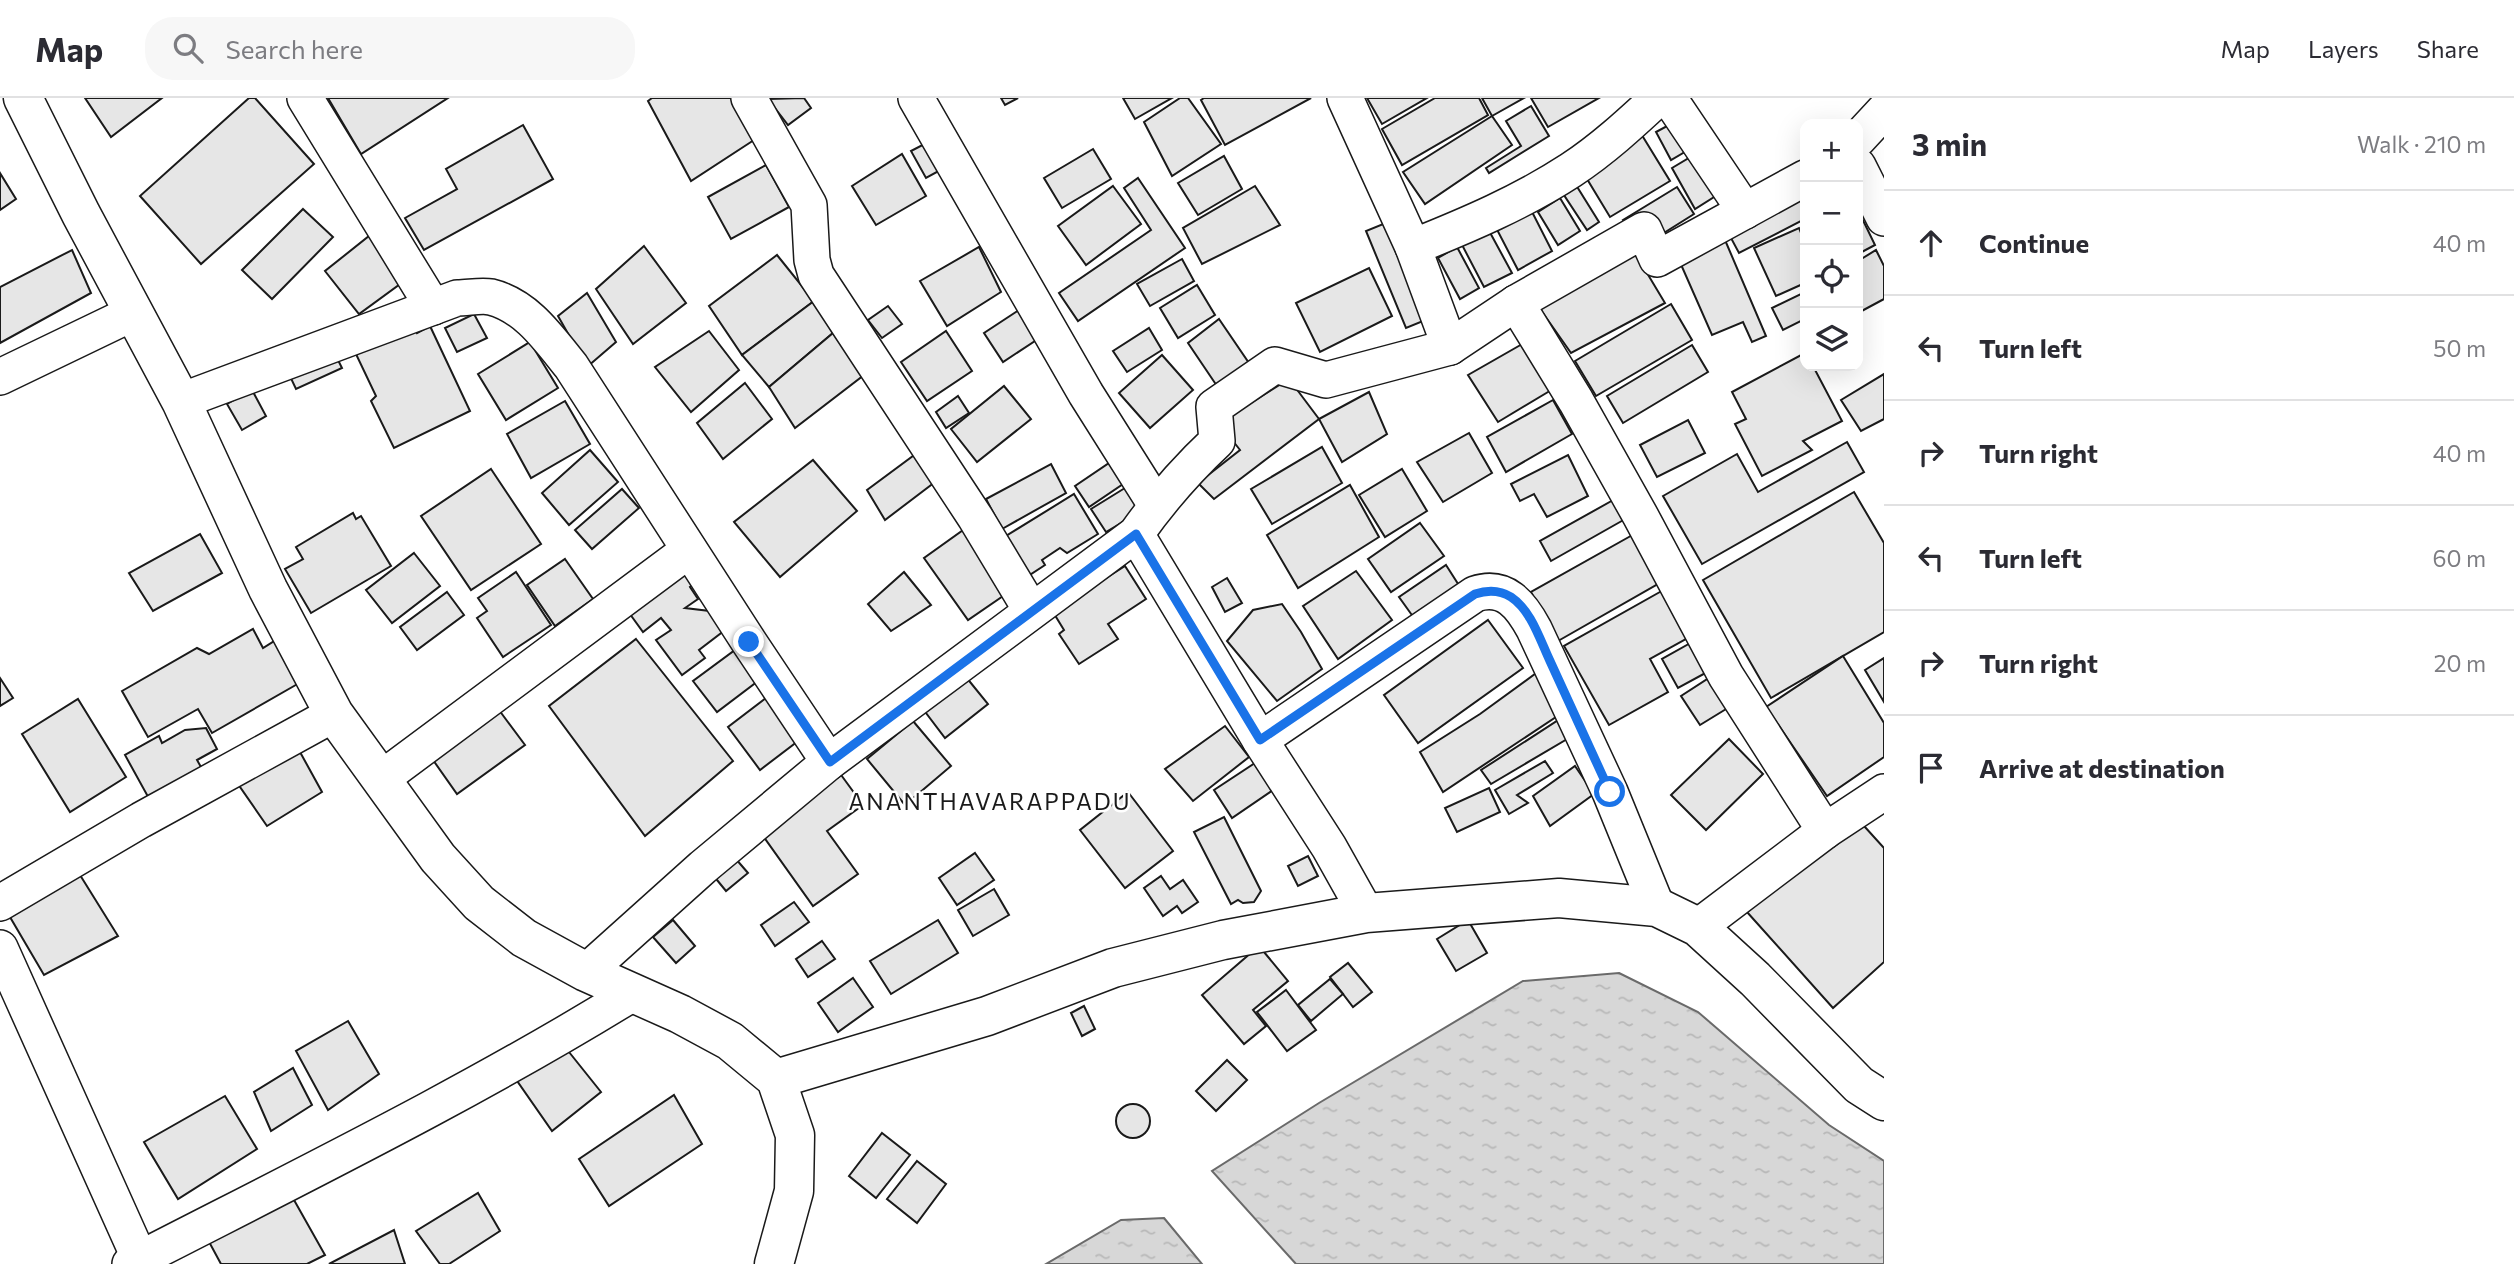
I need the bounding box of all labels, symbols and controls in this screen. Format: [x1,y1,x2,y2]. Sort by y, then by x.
search box [145,17,635,80]
text: Map [35,28,103,69]
icon: search [169,29,207,67]
text: Search here [225,33,363,64]
text: Map [2221,34,2270,63]
text: Layers [2308,34,2379,63]
text: Share [2417,34,2479,63]
map controls [1800,119,1863,371]
button: + [1800,119,1863,182]
text: 3 min [1912,125,1987,162]
text: Walk · 210 m [2357,130,2486,158]
button: − [1800,182,1863,245]
icon: ahead [1912,224,1950,262]
text: Continue [1979,227,2089,258]
text: 40 m [2433,229,2486,257]
button: locate [1800,245,1863,308]
button: layers [1800,308,1863,371]
icon: left [1912,329,1950,367]
text: Turn left [1979,332,2082,363]
text: 50 m [2433,334,2486,362]
icon: right [1912,434,1950,472]
text: Turn right [1979,437,2098,468]
text: 40 m [2433,439,2486,467]
icon: left [1912,539,1950,577]
text: Turn left [1979,542,2082,573]
text: 60 m [2433,544,2486,572]
route end [733,626,764,657]
icon: right [1912,644,1950,682]
text: Turn right [1979,647,2098,678]
text: 20 m [2434,649,2486,677]
icon: arrive [1912,749,1950,787]
text: Arrive at destination [1979,752,2225,783]
route start [1594,776,1625,807]
district label: ANANTHAVARAPPADU [848,787,1132,815]

